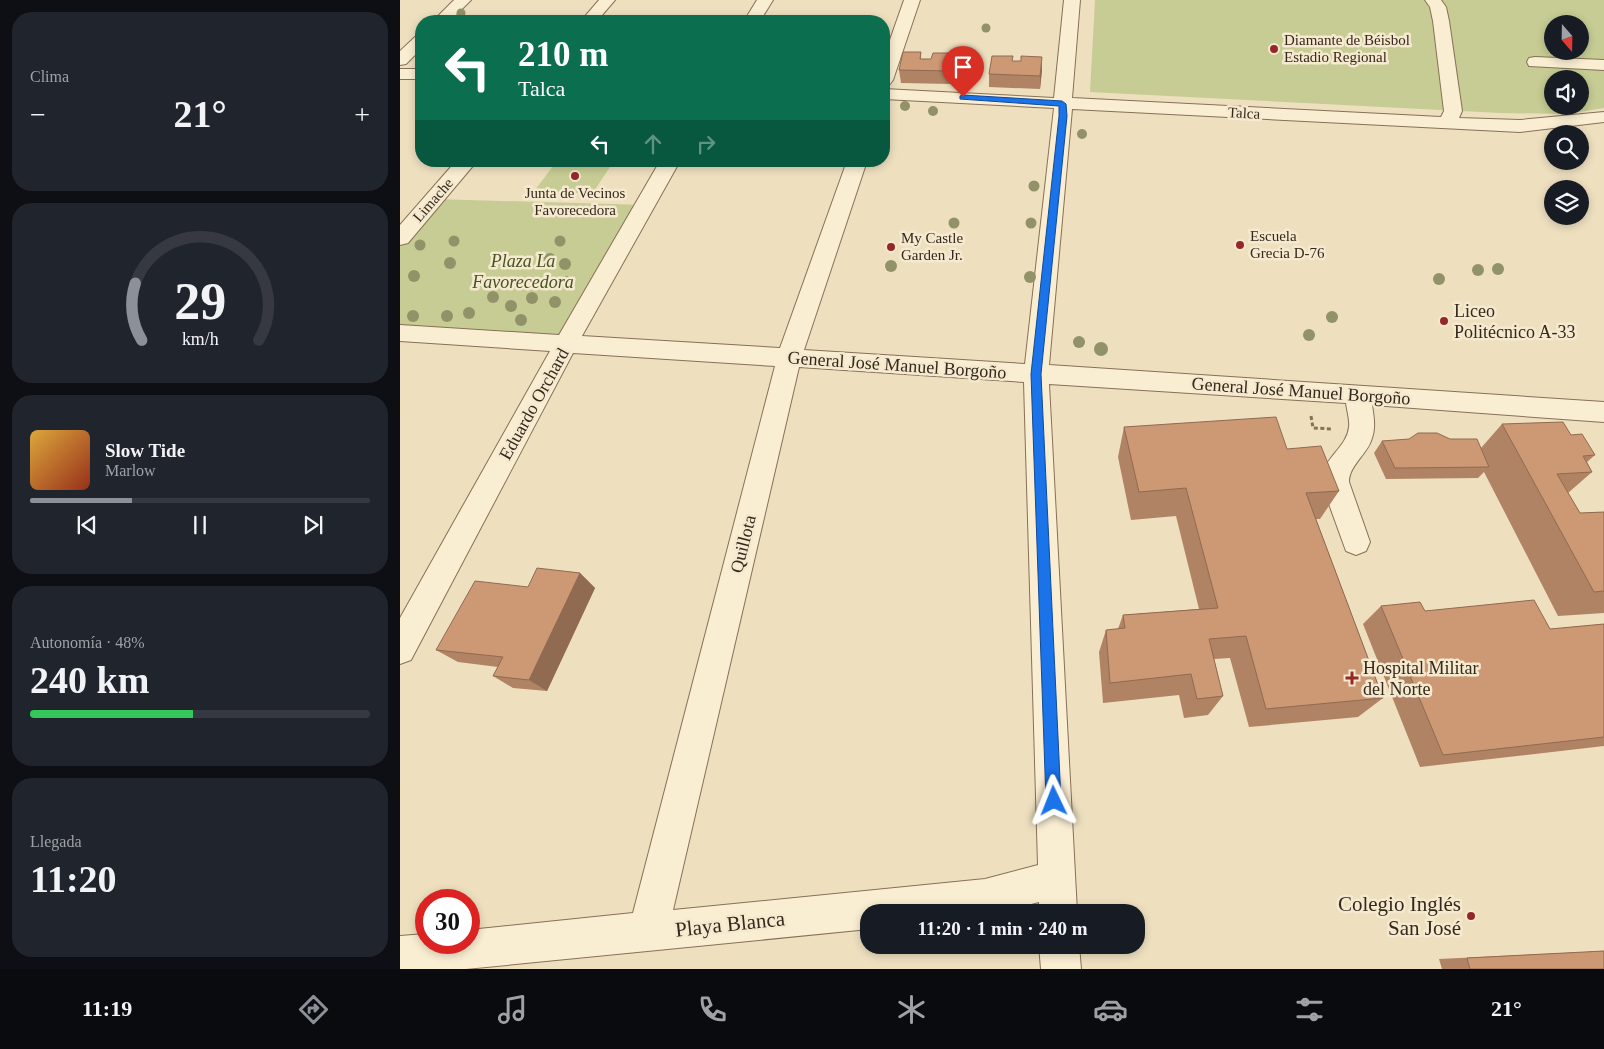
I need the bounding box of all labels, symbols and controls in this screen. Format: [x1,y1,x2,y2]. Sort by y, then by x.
north arrow [1544,15,1589,60]
map controls [1544,15,1589,225]
place label: Diamante de Béisbol Estadio Regional [1284,32,1410,65]
icon: left [435,35,500,100]
text: 210 m [518,35,608,74]
marker: Diamante de Béisbol Estadio Regional [1268,43,1280,55]
pin [942,46,984,97]
icon: arrive [949,53,977,81]
text: Clima [30,68,69,85]
button: sound [1544,70,1589,115]
text: Talca [518,76,565,101]
text: 21° [173,93,227,135]
text: − [30,99,46,130]
text: + [354,99,370,130]
street label: Talca [1227,104,1261,122]
button: search [1544,125,1589,170]
icon: left [586,130,614,158]
icon: ahead [639,130,667,158]
icon: right [692,130,720,158]
marker: Junta de Vecinos Favorecedora [569,170,581,182]
street label: Limache [410,175,456,225]
button: layers [1544,180,1589,225]
place label: Junta de Vecinos Favorecedora [525,185,625,218]
place label: Escuela Grecia D-76 [1250,228,1325,261]
place label: My Castle Garden Jr. [901,230,963,263]
marker: Escuela Grecia D-76 [1234,239,1246,251]
marker: My Castle Garden Jr. [885,241,897,253]
park label: Plaza La Favorecedora [471,251,574,292]
text: 29 [174,273,226,330]
place label: Liceo Politécnico A-33 [1454,301,1575,342]
marker: Liceo Politécnico A-33 [1438,315,1450,327]
text: km/h [182,329,218,349]
street label: Eduardo Orchard [495,345,573,463]
street label: General José Manuel Borgoño [787,347,1007,383]
street label: General José Manuel Borgoño [1191,373,1411,409]
text: Slow Tide [105,440,185,461]
text: Marlow [105,462,156,479]
icon: previous [73,511,101,539]
icon: pause [186,511,214,539]
icon: next [299,511,327,539]
street label: Quillota [726,513,760,575]
text: Autonomía · 48% [30,634,145,651]
place label: Hospital Militar del Norte [1363,658,1479,699]
text: 240 km [30,659,149,701]
marker: Hospital Militar del Norte [1345,671,1359,685]
position arrow [1027,774,1079,826]
text: Llegada [30,833,82,850]
text: 11:20 [30,858,117,900]
speed limit sign: 30 [415,889,480,954]
place label: Colegio Inglés San José [1338,892,1461,940]
street label: Playa Blanca [674,906,787,942]
marker: Colegio Inglés San José [1465,910,1477,922]
text: 11:20 · 1 min · 240 m [918,918,1087,939]
icon: directions [296,992,331,1027]
icon: music [495,992,530,1027]
icon: phone [695,992,730,1027]
icon: climate [894,992,929,1027]
icon: car [1093,992,1128,1027]
icon: filters [1292,992,1327,1027]
text: 11:19 [82,996,132,1021]
text: 21° [1491,996,1522,1021]

